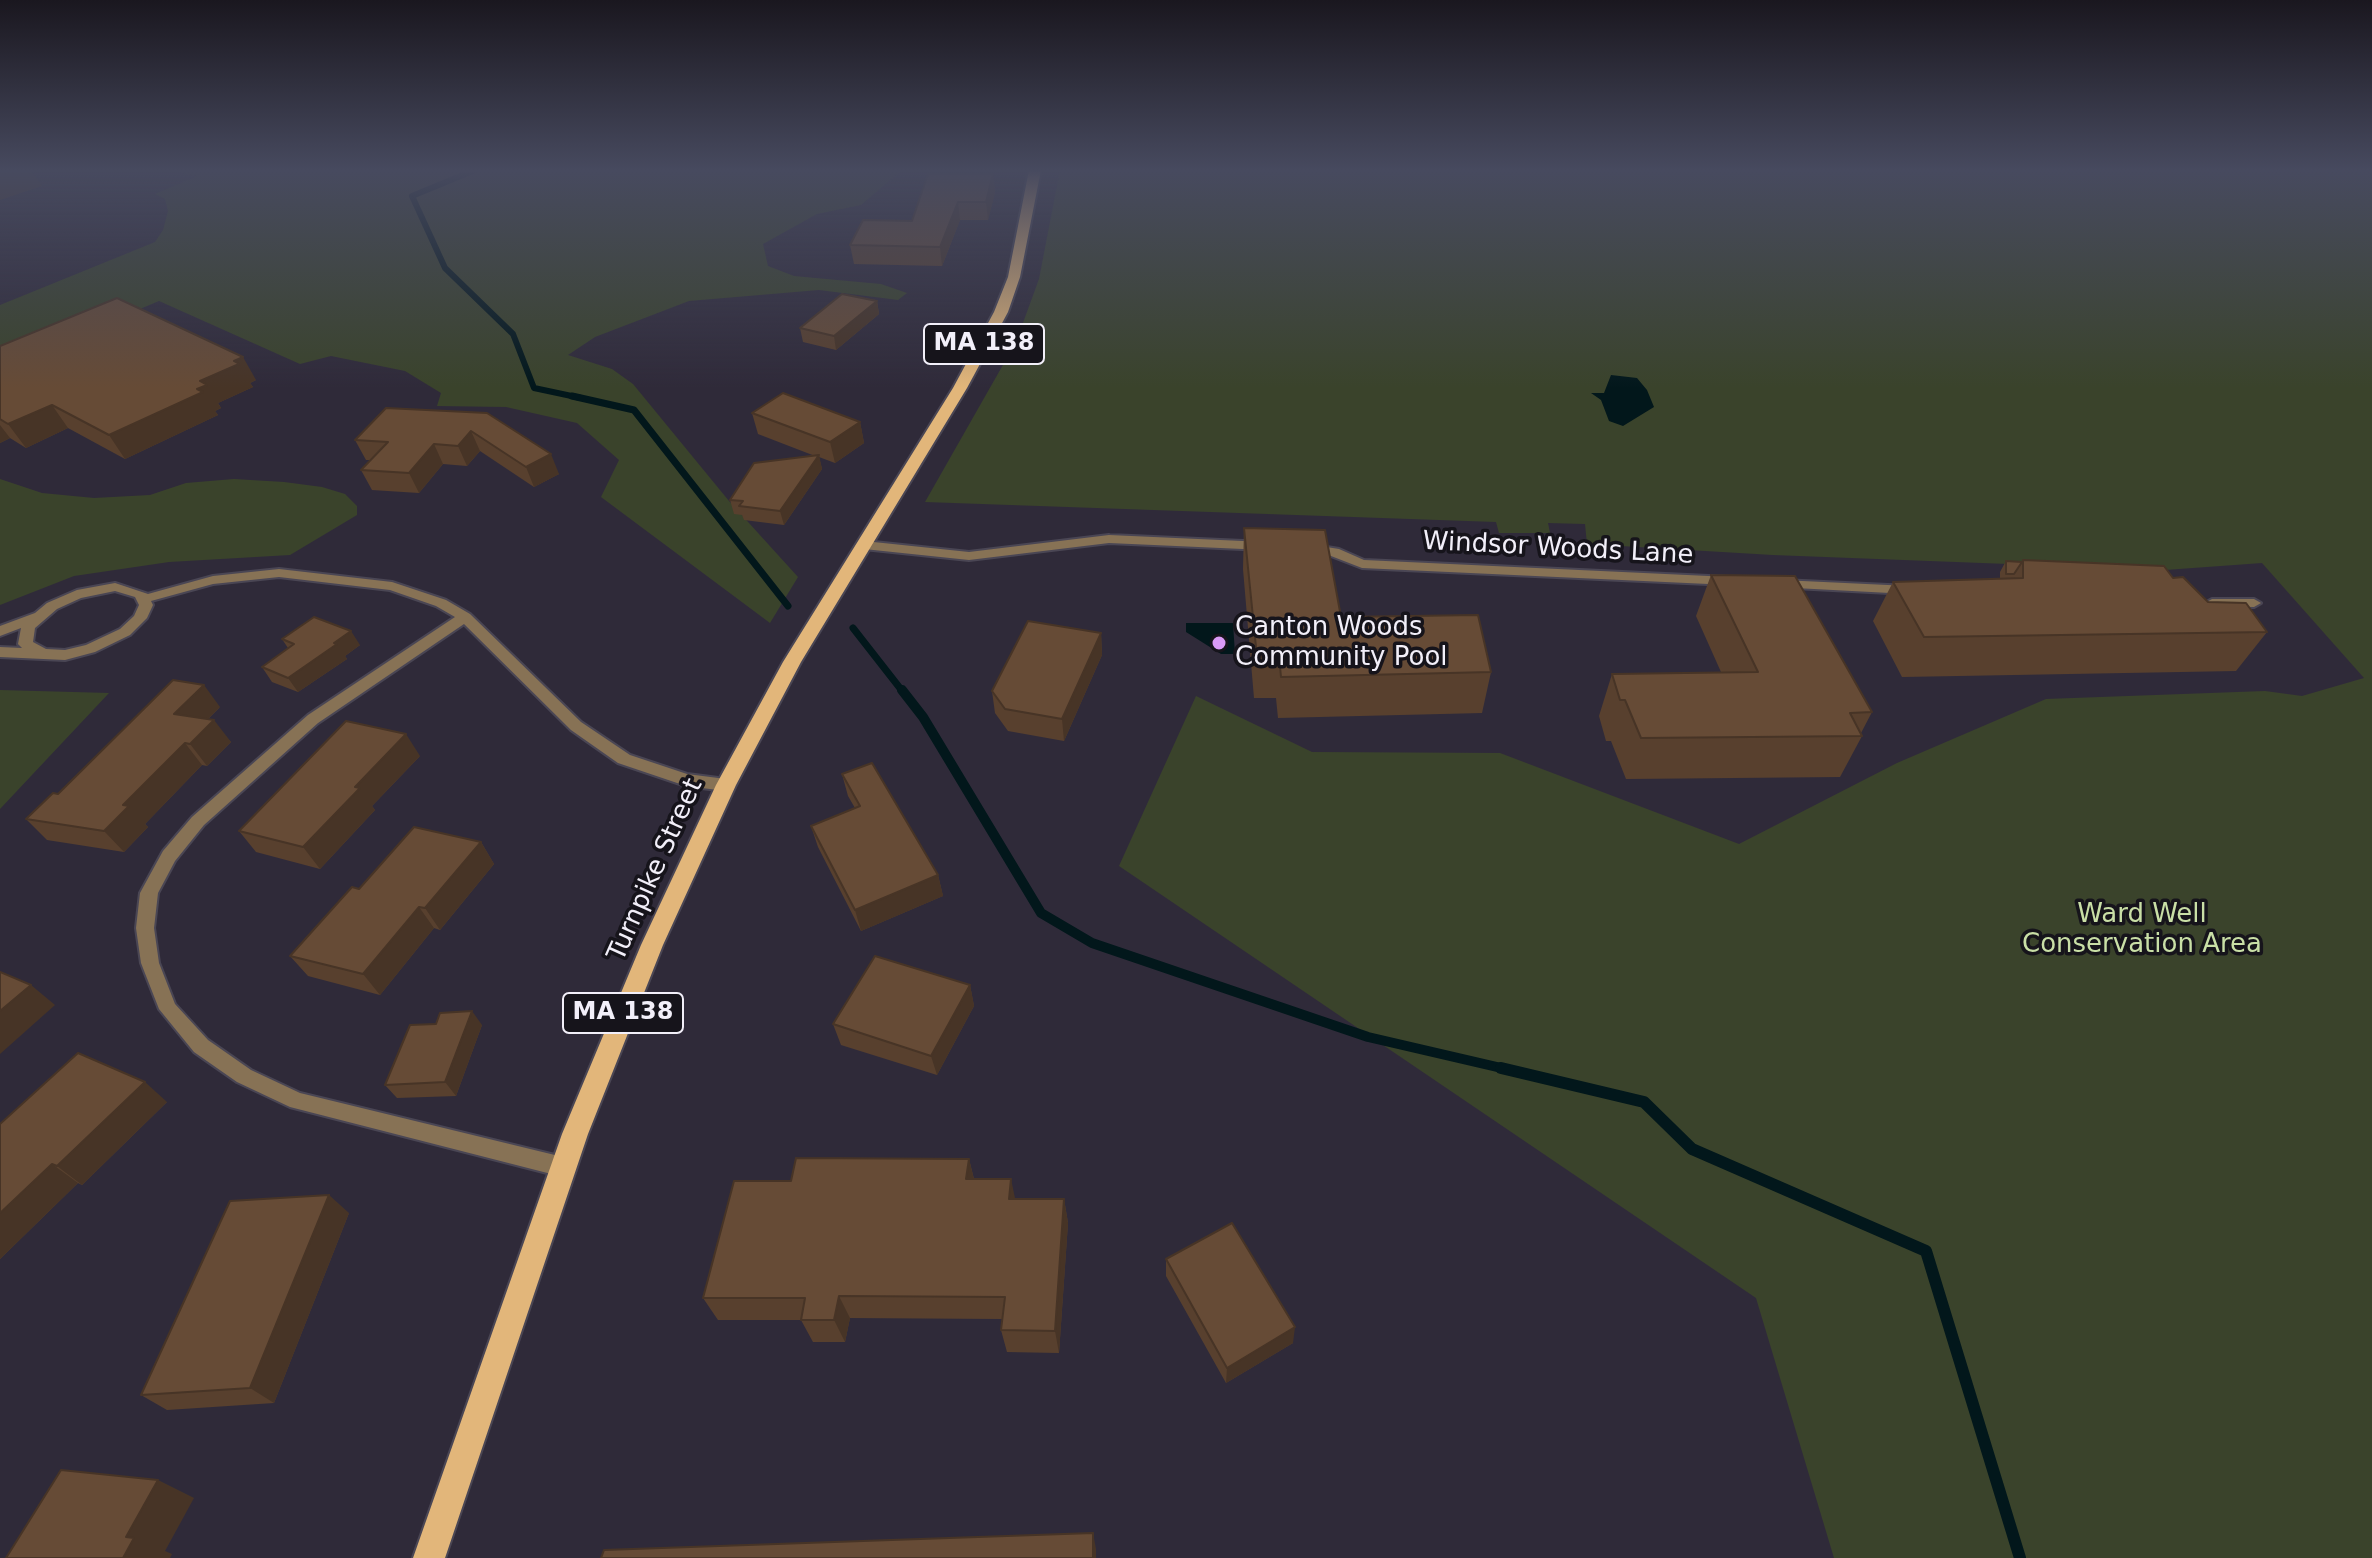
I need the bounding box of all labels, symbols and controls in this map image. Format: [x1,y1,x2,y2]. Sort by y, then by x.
road number: MA 138 [924,324,1044,364]
street label: Windsor Woods Lane [1422,526,1694,572]
place label: Canton Woods Community Pool [1235,612,1448,674]
marker: Canton Woods Community Pool [1210,634,1228,652]
street label: Turnpike Street [602,774,710,966]
park label: Ward Well Conservation Area [2022,899,2262,960]
road number: MA 138 [563,993,683,1033]

